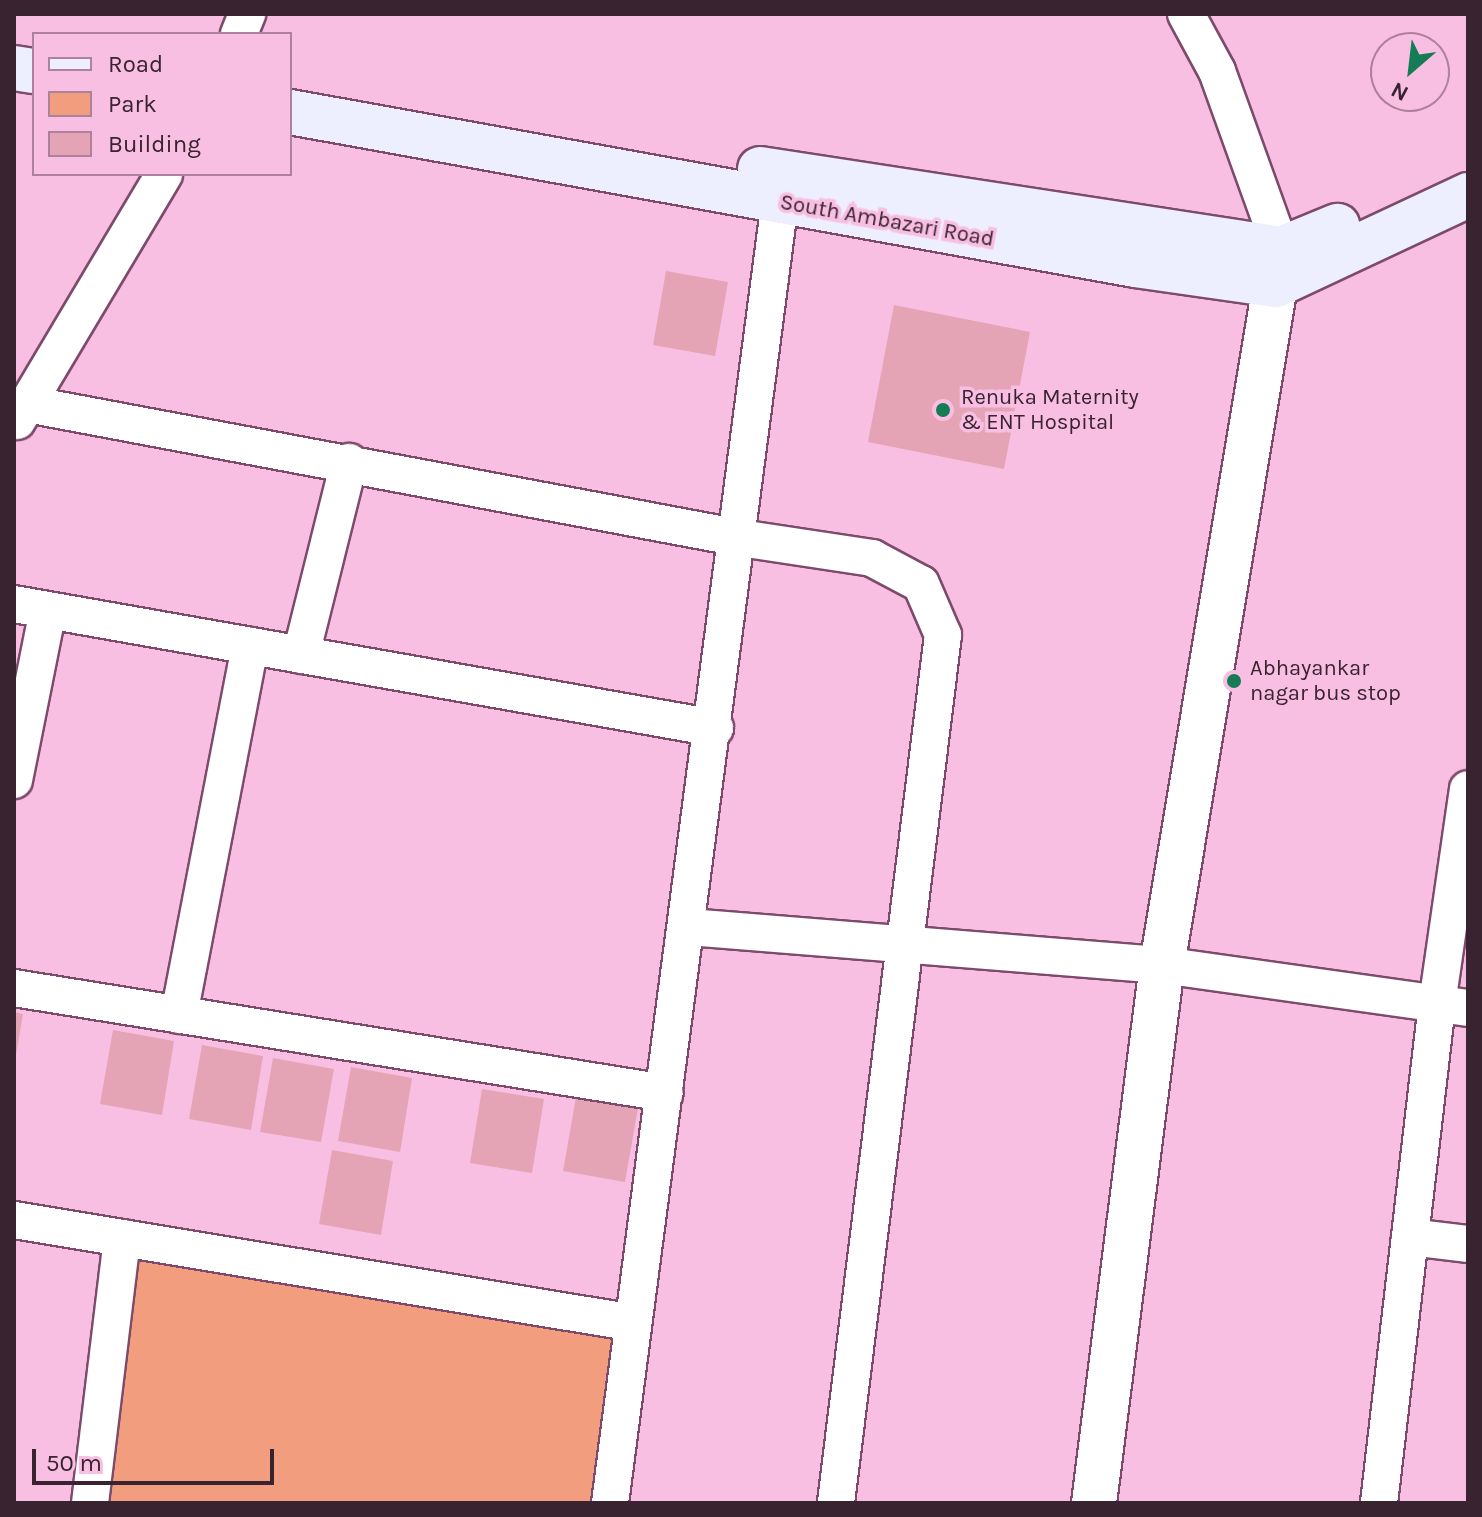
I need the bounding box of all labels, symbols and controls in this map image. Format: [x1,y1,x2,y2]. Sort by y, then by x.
legend [32,32,292,176]
north arrow [1370,32,1450,112]
text: Road [108,50,163,78]
text: N [1387,76,1413,107]
text: Park [108,90,157,118]
text: Building [108,130,201,158]
street label: South Ambazari Road [778,189,996,253]
place label: Renuka Maternity & ENT Hospital [961,384,1139,436]
marker: Renuka Maternity & ENT Hospital [932,399,954,421]
place label: Abhayankar nagar bus stop [1250,655,1401,706]
marker: Abhayankar nagar bus stop [1225,672,1243,690]
scale bar [36,1433,278,1483]
text: 50 m [46,1449,102,1477]

